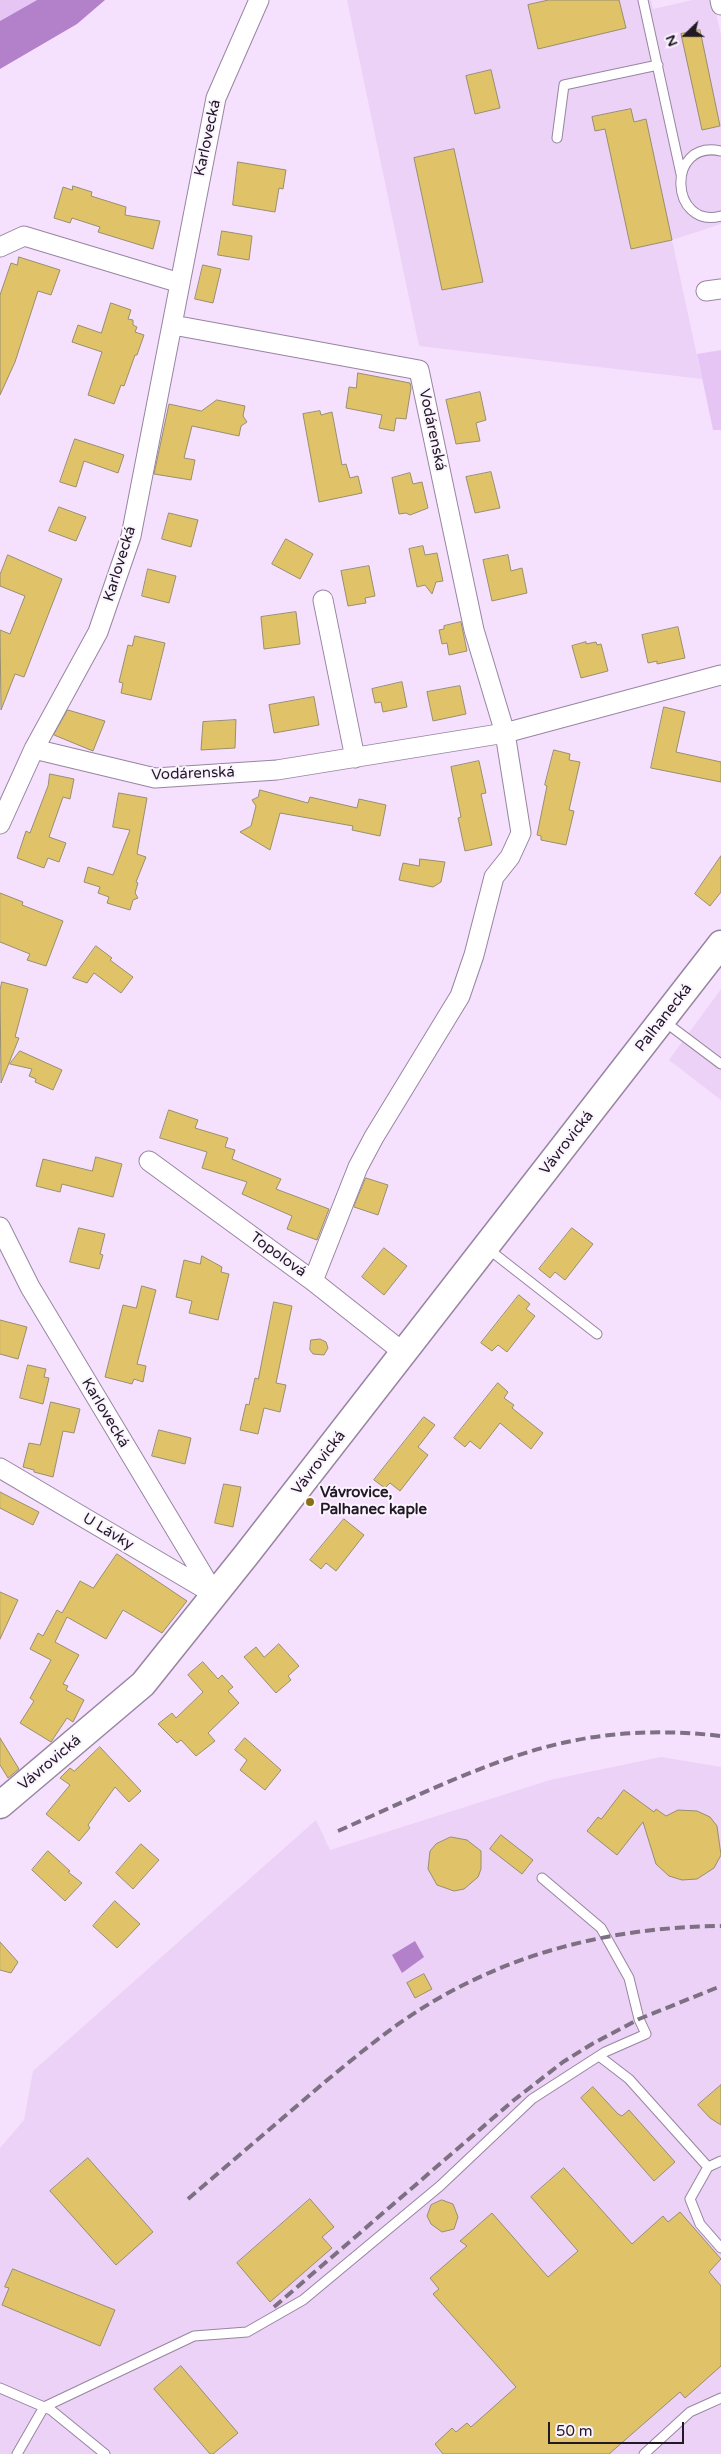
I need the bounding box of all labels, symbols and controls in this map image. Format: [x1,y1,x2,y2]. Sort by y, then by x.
north arrow [661,10,711,60]
text: N [662,32,682,49]
street label: Karlovecká [191,98,225,178]
street label: Vodárenská [415,387,449,473]
street label: Karlovecká [100,524,140,604]
street label: Vodárenská [151,764,235,784]
street label: Palhanecká [632,980,696,1056]
street label: Vávrovická [536,1107,598,1179]
street label: Topolová [246,1229,310,1281]
street label: Karlovecká [77,1375,133,1451]
street label: Vávrovická [288,1427,350,1499]
place label: Vávrovice, Palhanec kaple [320,1484,427,1519]
marker: Vávrovice, Palhanec kaple [304,1496,316,1508]
street label: U Lávky [79,1510,137,1554]
street label: Vávrovická [15,1732,85,1794]
scale bar [551,2412,687,2444]
text: 50 m [556,2422,593,2440]

